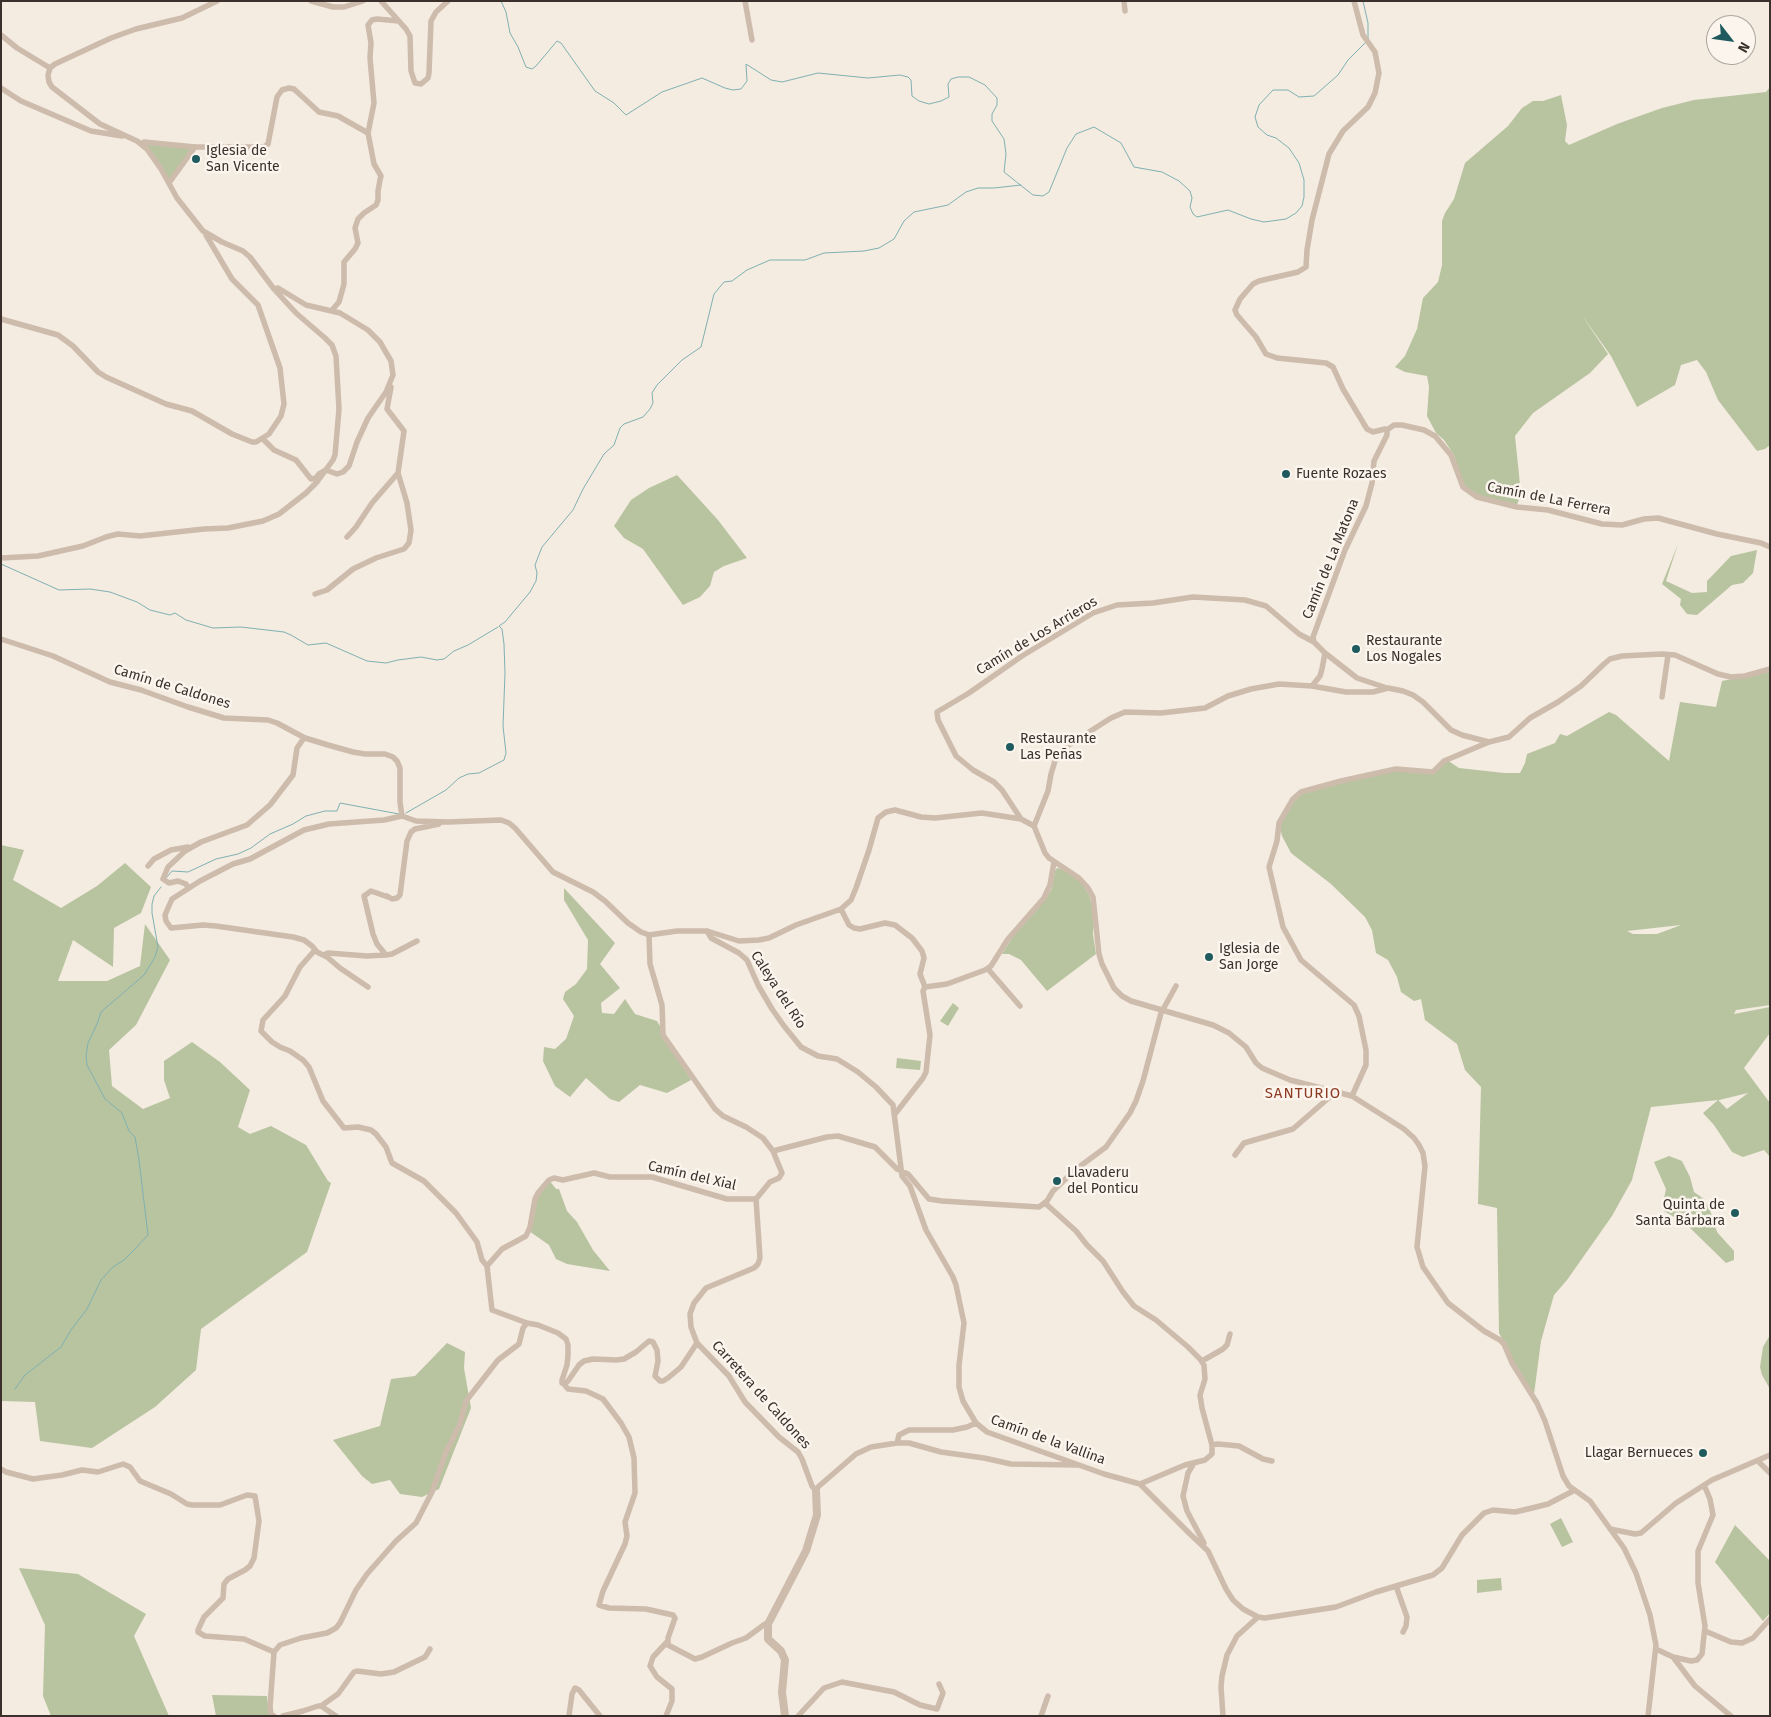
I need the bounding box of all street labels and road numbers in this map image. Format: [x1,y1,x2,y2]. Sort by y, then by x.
street label: Camín de La Ferrera [1486,479,1612,519]
street label: Camín de La Matona [1299,496,1363,622]
street label: Camín de Los Arrieros [974,593,1100,679]
street label: Camín de Caldones [112,661,232,713]
street label: Caleya del Río [747,948,809,1032]
street label: Camín del Xial [646,1158,738,1194]
street label: Carretera de Caldones [708,1337,814,1453]
street label: Camín de la Vallina [988,1411,1108,1469]

